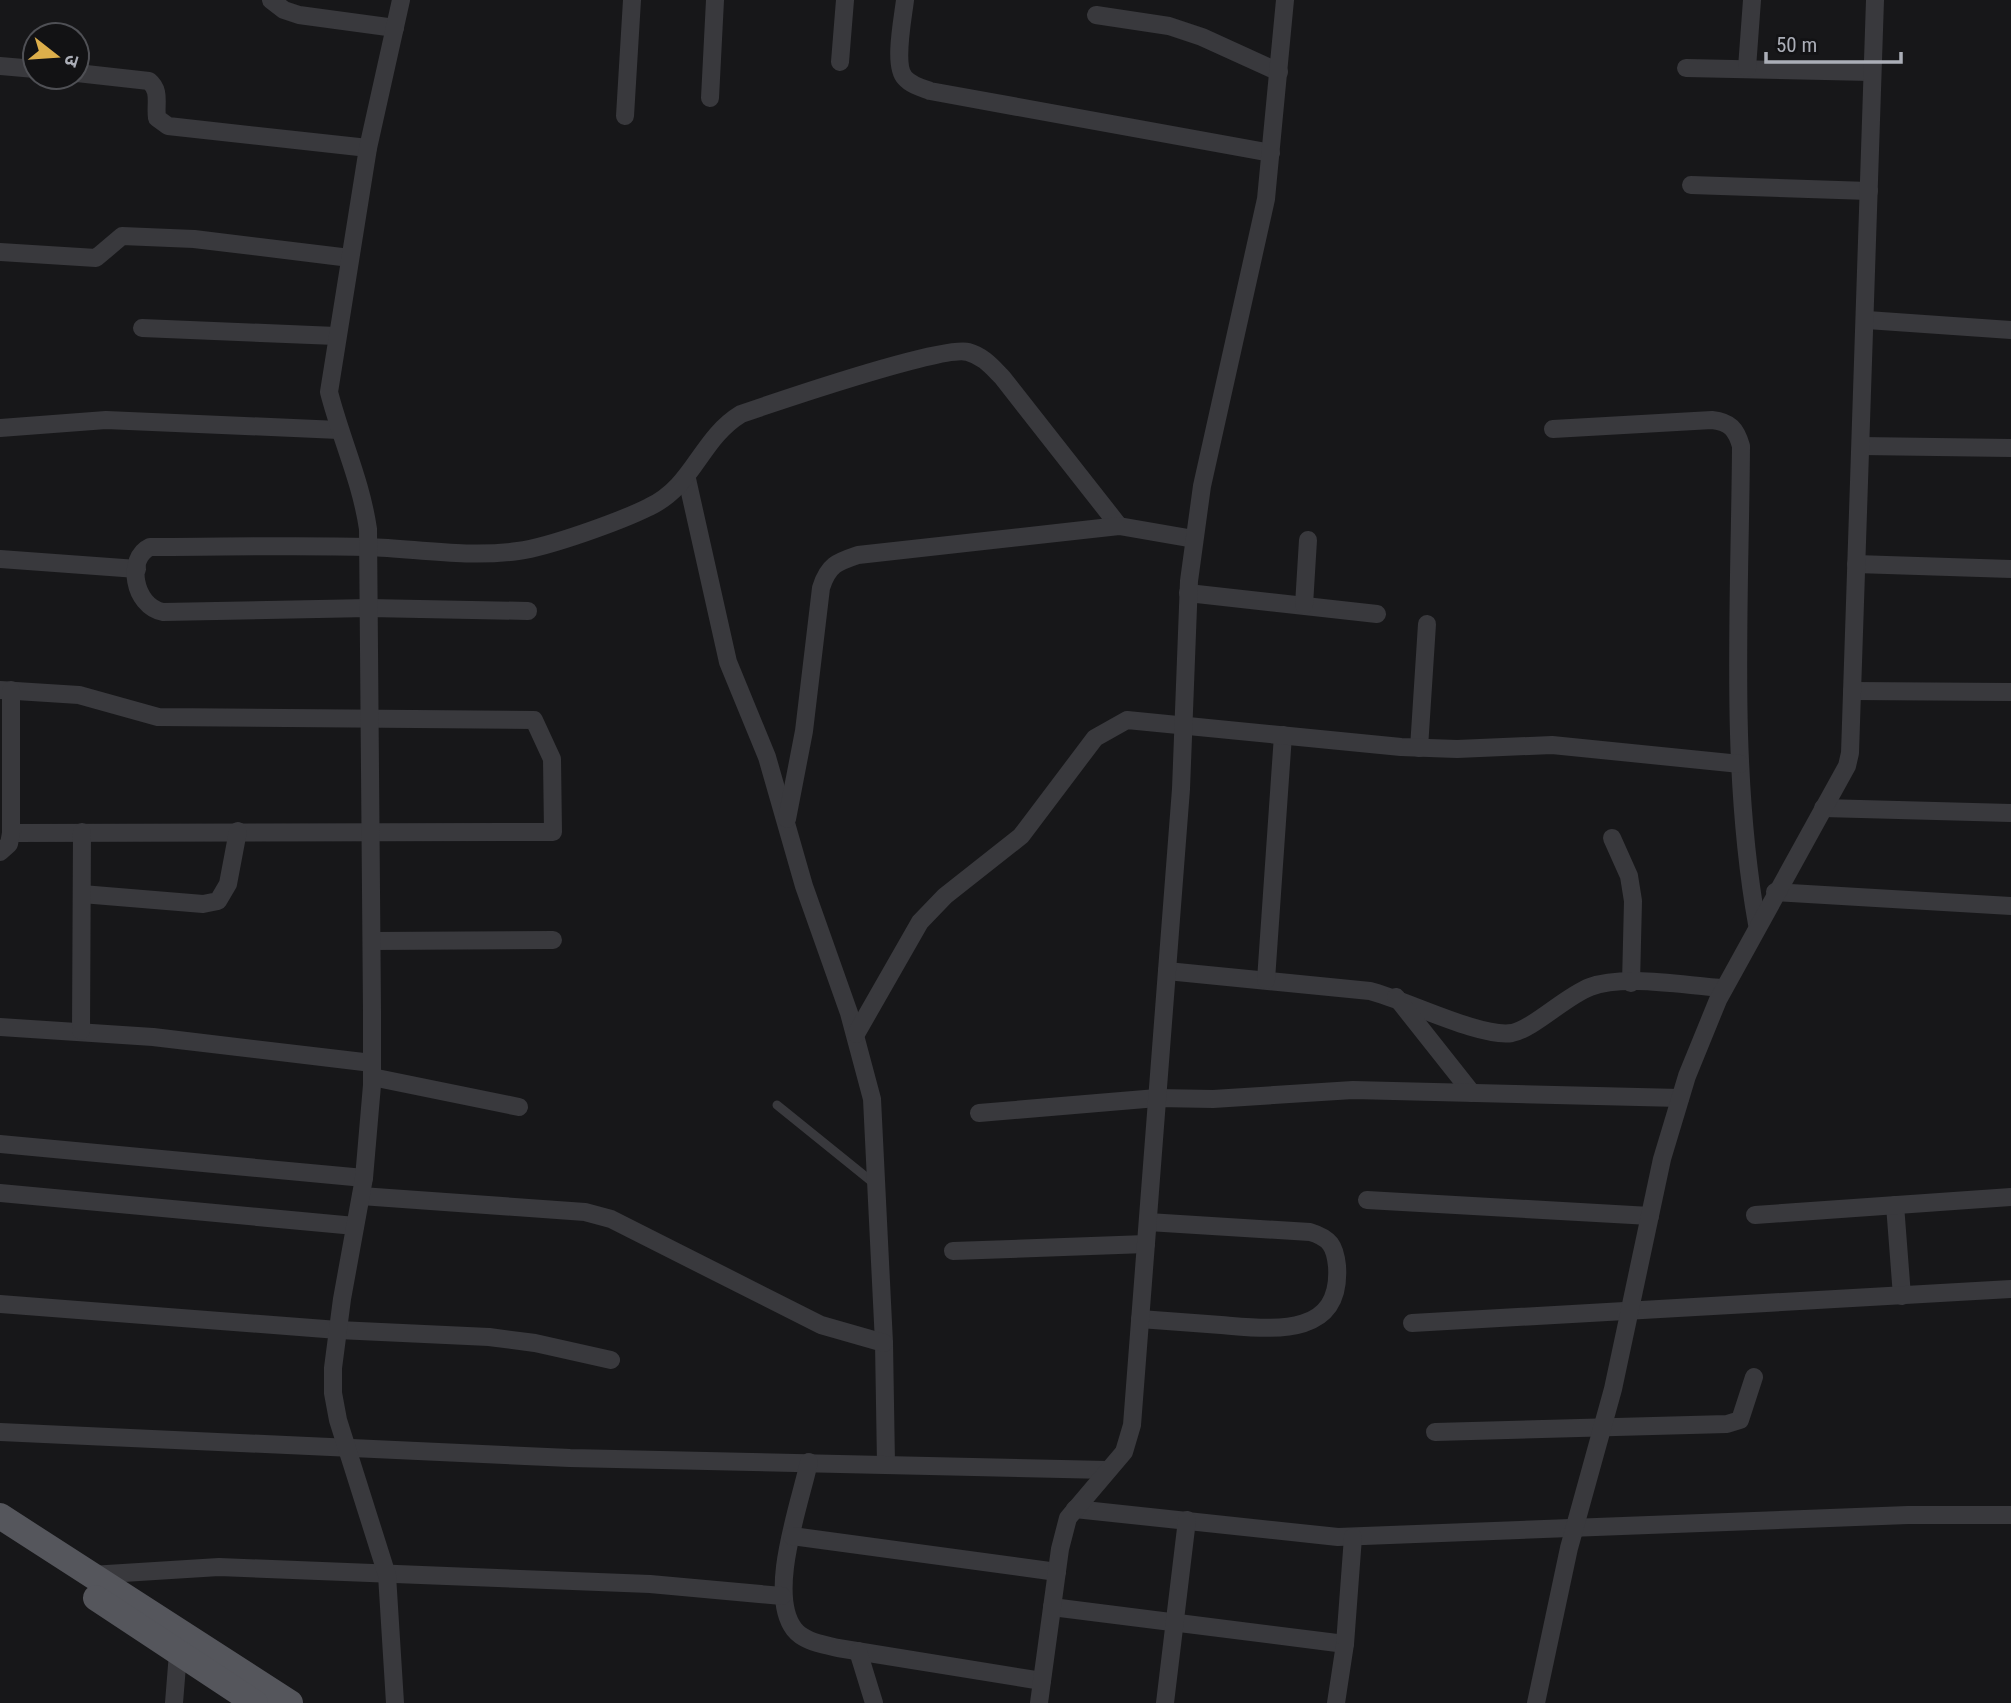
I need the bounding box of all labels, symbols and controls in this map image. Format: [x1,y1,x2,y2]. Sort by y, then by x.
north arrow [21,21,91,91]
scale bar [1766,21,1901,65]
text: 50 m [1776,33,1817,57]
text: उ [59,52,84,70]

